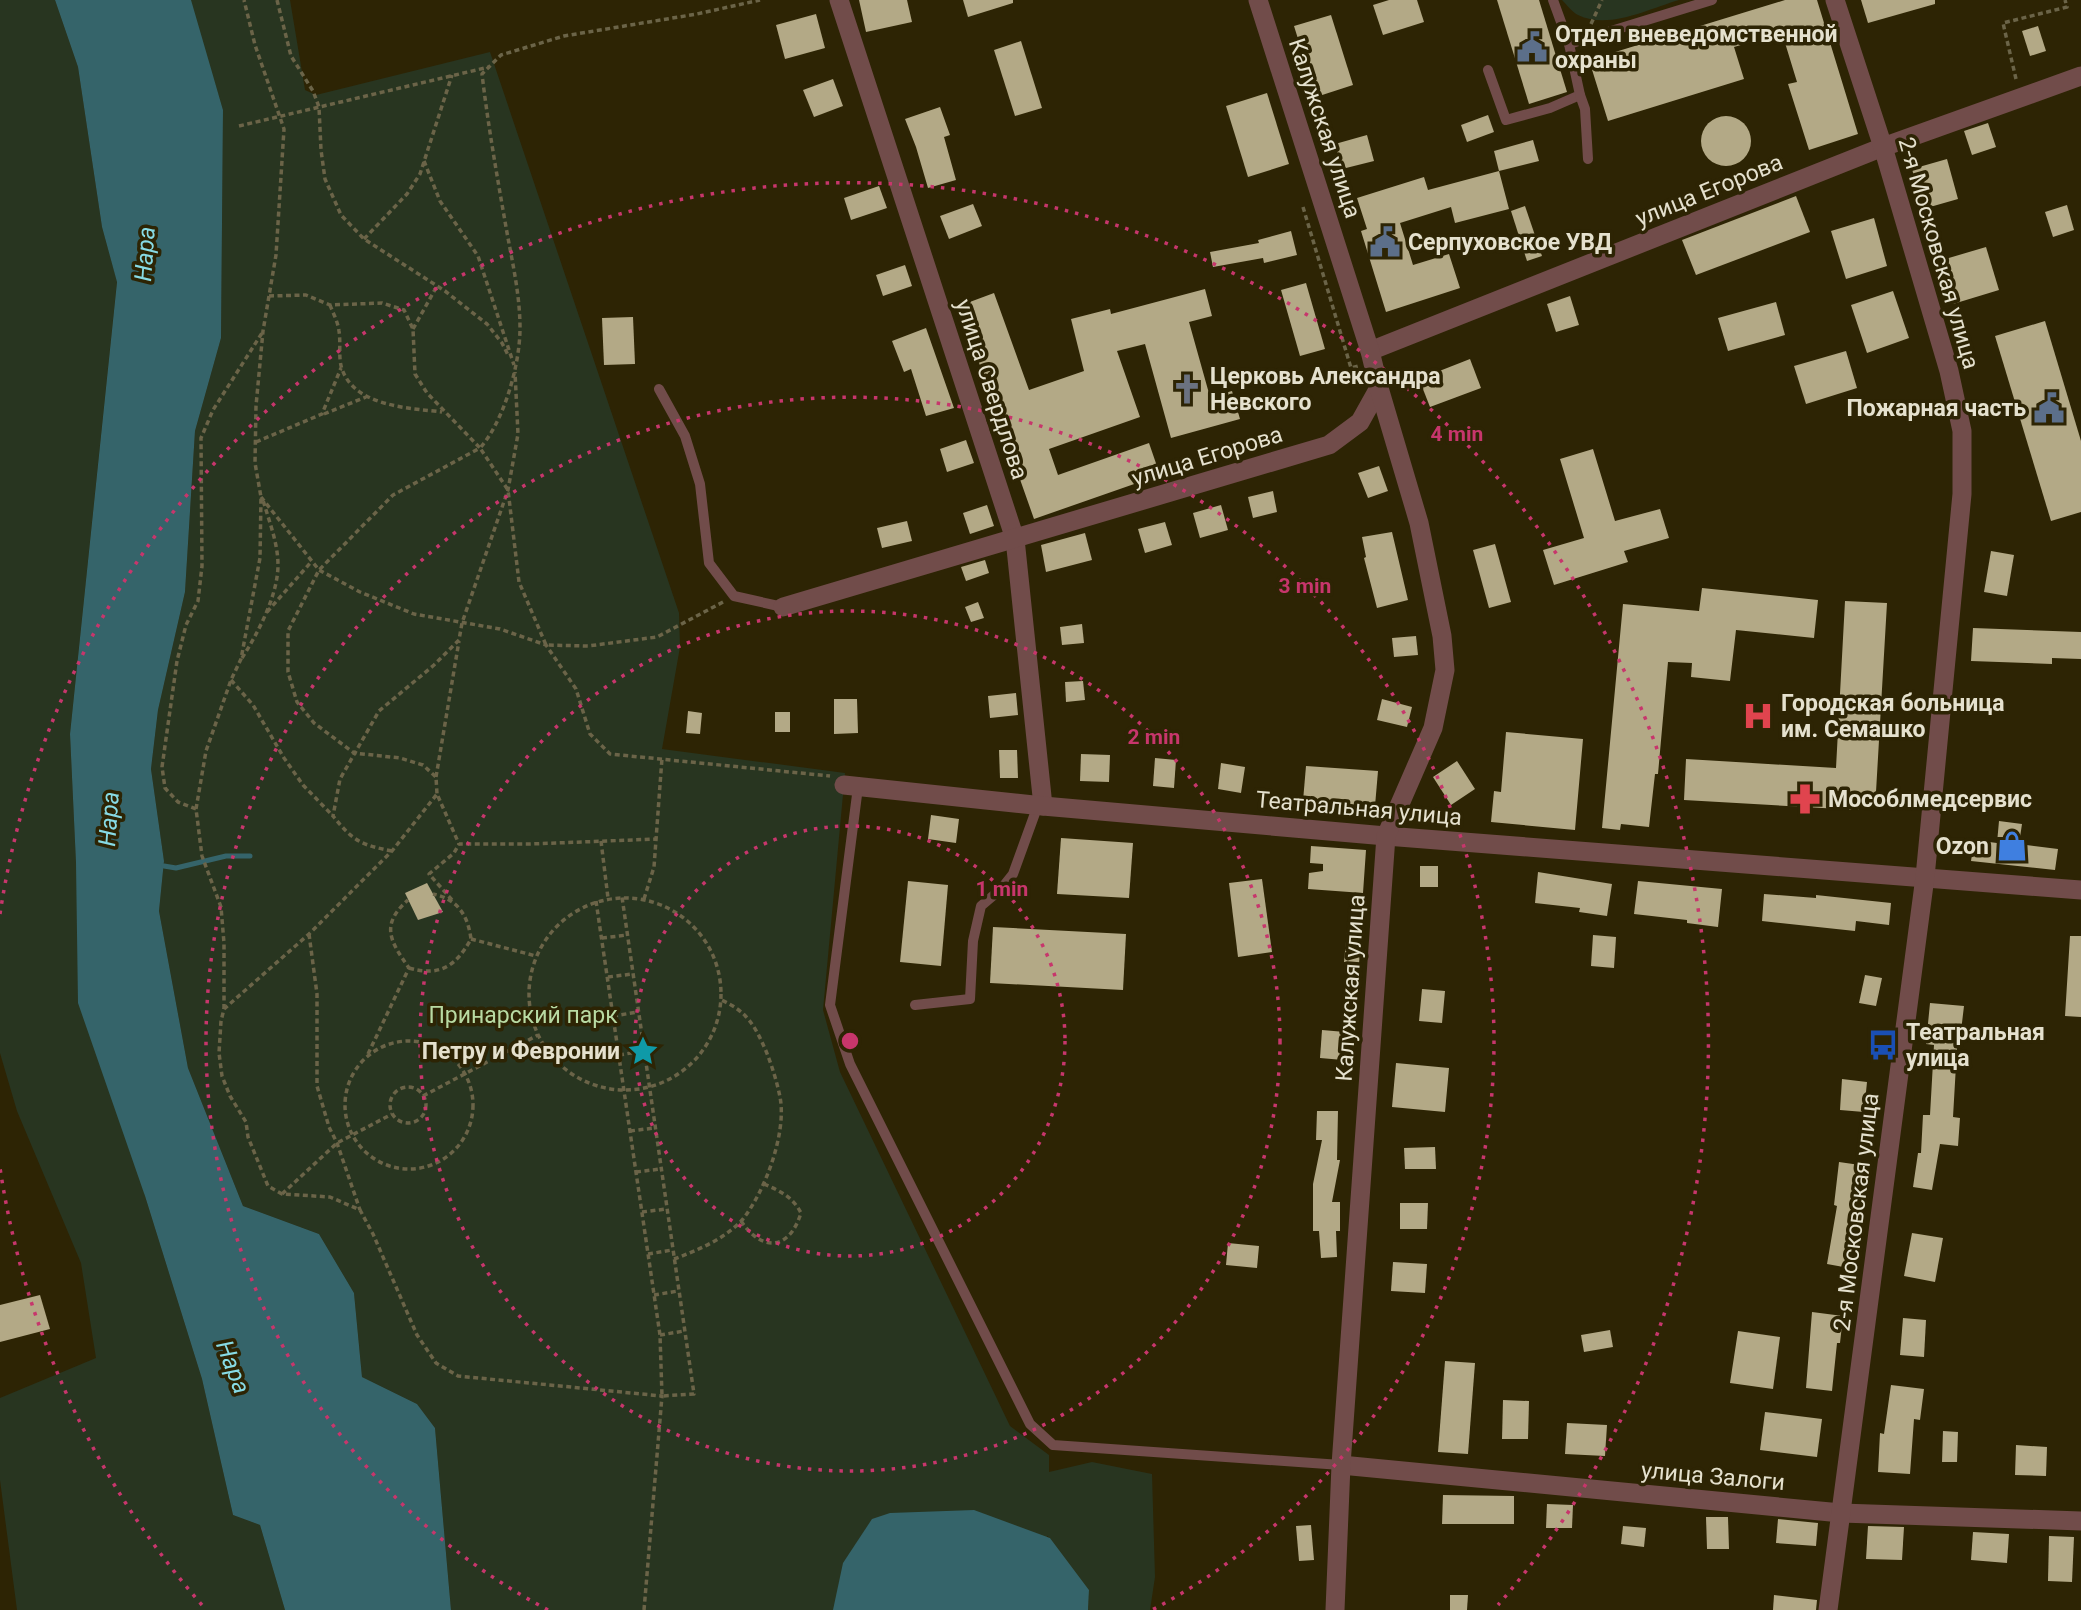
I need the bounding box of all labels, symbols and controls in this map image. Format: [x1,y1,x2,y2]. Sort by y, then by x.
place label: Отдел вневедомственной охраны [1555,21,1838,74]
public building icon: Отдел вневедомственной охраны [1515,30,1549,64]
street label: Калужская улица [1283,35,1366,221]
street label: 2-я Московская улица [1892,134,1985,372]
street label: улица Егорова [1632,149,1787,232]
public building icon: Серпуховское УВД [1368,225,1402,259]
water label: Нара [129,226,161,282]
place label: Серпуховское УВД [1408,229,1612,256]
street label: улица Свердлова [950,296,1033,483]
place label: Церковь Александра Невского [1210,363,1441,416]
church icon: Церковь Александра Невского [1170,372,1204,406]
public building icon: Пожарная часть [2032,391,2066,425]
place label: Пожарная часть [1847,395,2026,422]
street label: улица Егорова [1129,421,1286,492]
text: 4 min [1431,422,1483,446]
text: 3 min [1279,574,1331,598]
place label: Городская больница им. Семашко [1781,690,2005,743]
hospital icon: Городская больница им. Семашко [1741,699,1775,733]
text: 2 min [1128,725,1180,749]
pharmacy icon: Мособлмедсервис [1788,782,1822,816]
street label: Театральная улица [1255,786,1463,831]
place label: Мособлмедсервис [1828,786,2032,813]
water label: Нара [93,791,125,847]
shop icon: Ozon [1995,829,2029,863]
place label: Ozon [1936,833,1989,860]
text: 1 min [976,877,1028,901]
street label: Калужская улица [1330,894,1370,1082]
park label: Принарский парк [428,1002,618,1029]
place label: Театральная улица [1906,1019,2045,1072]
bus stop icon: Театральная улица [1866,1028,1900,1062]
centre of rings [838,1029,862,1053]
place icon: Петру и Февронии [626,1034,660,1068]
place label: Петру и Февронии [422,1038,620,1065]
street label: 2-я Московская улица [1828,1091,1885,1333]
water label: Нара [210,1336,256,1398]
street label: улица Залоги [1640,1457,1786,1496]

